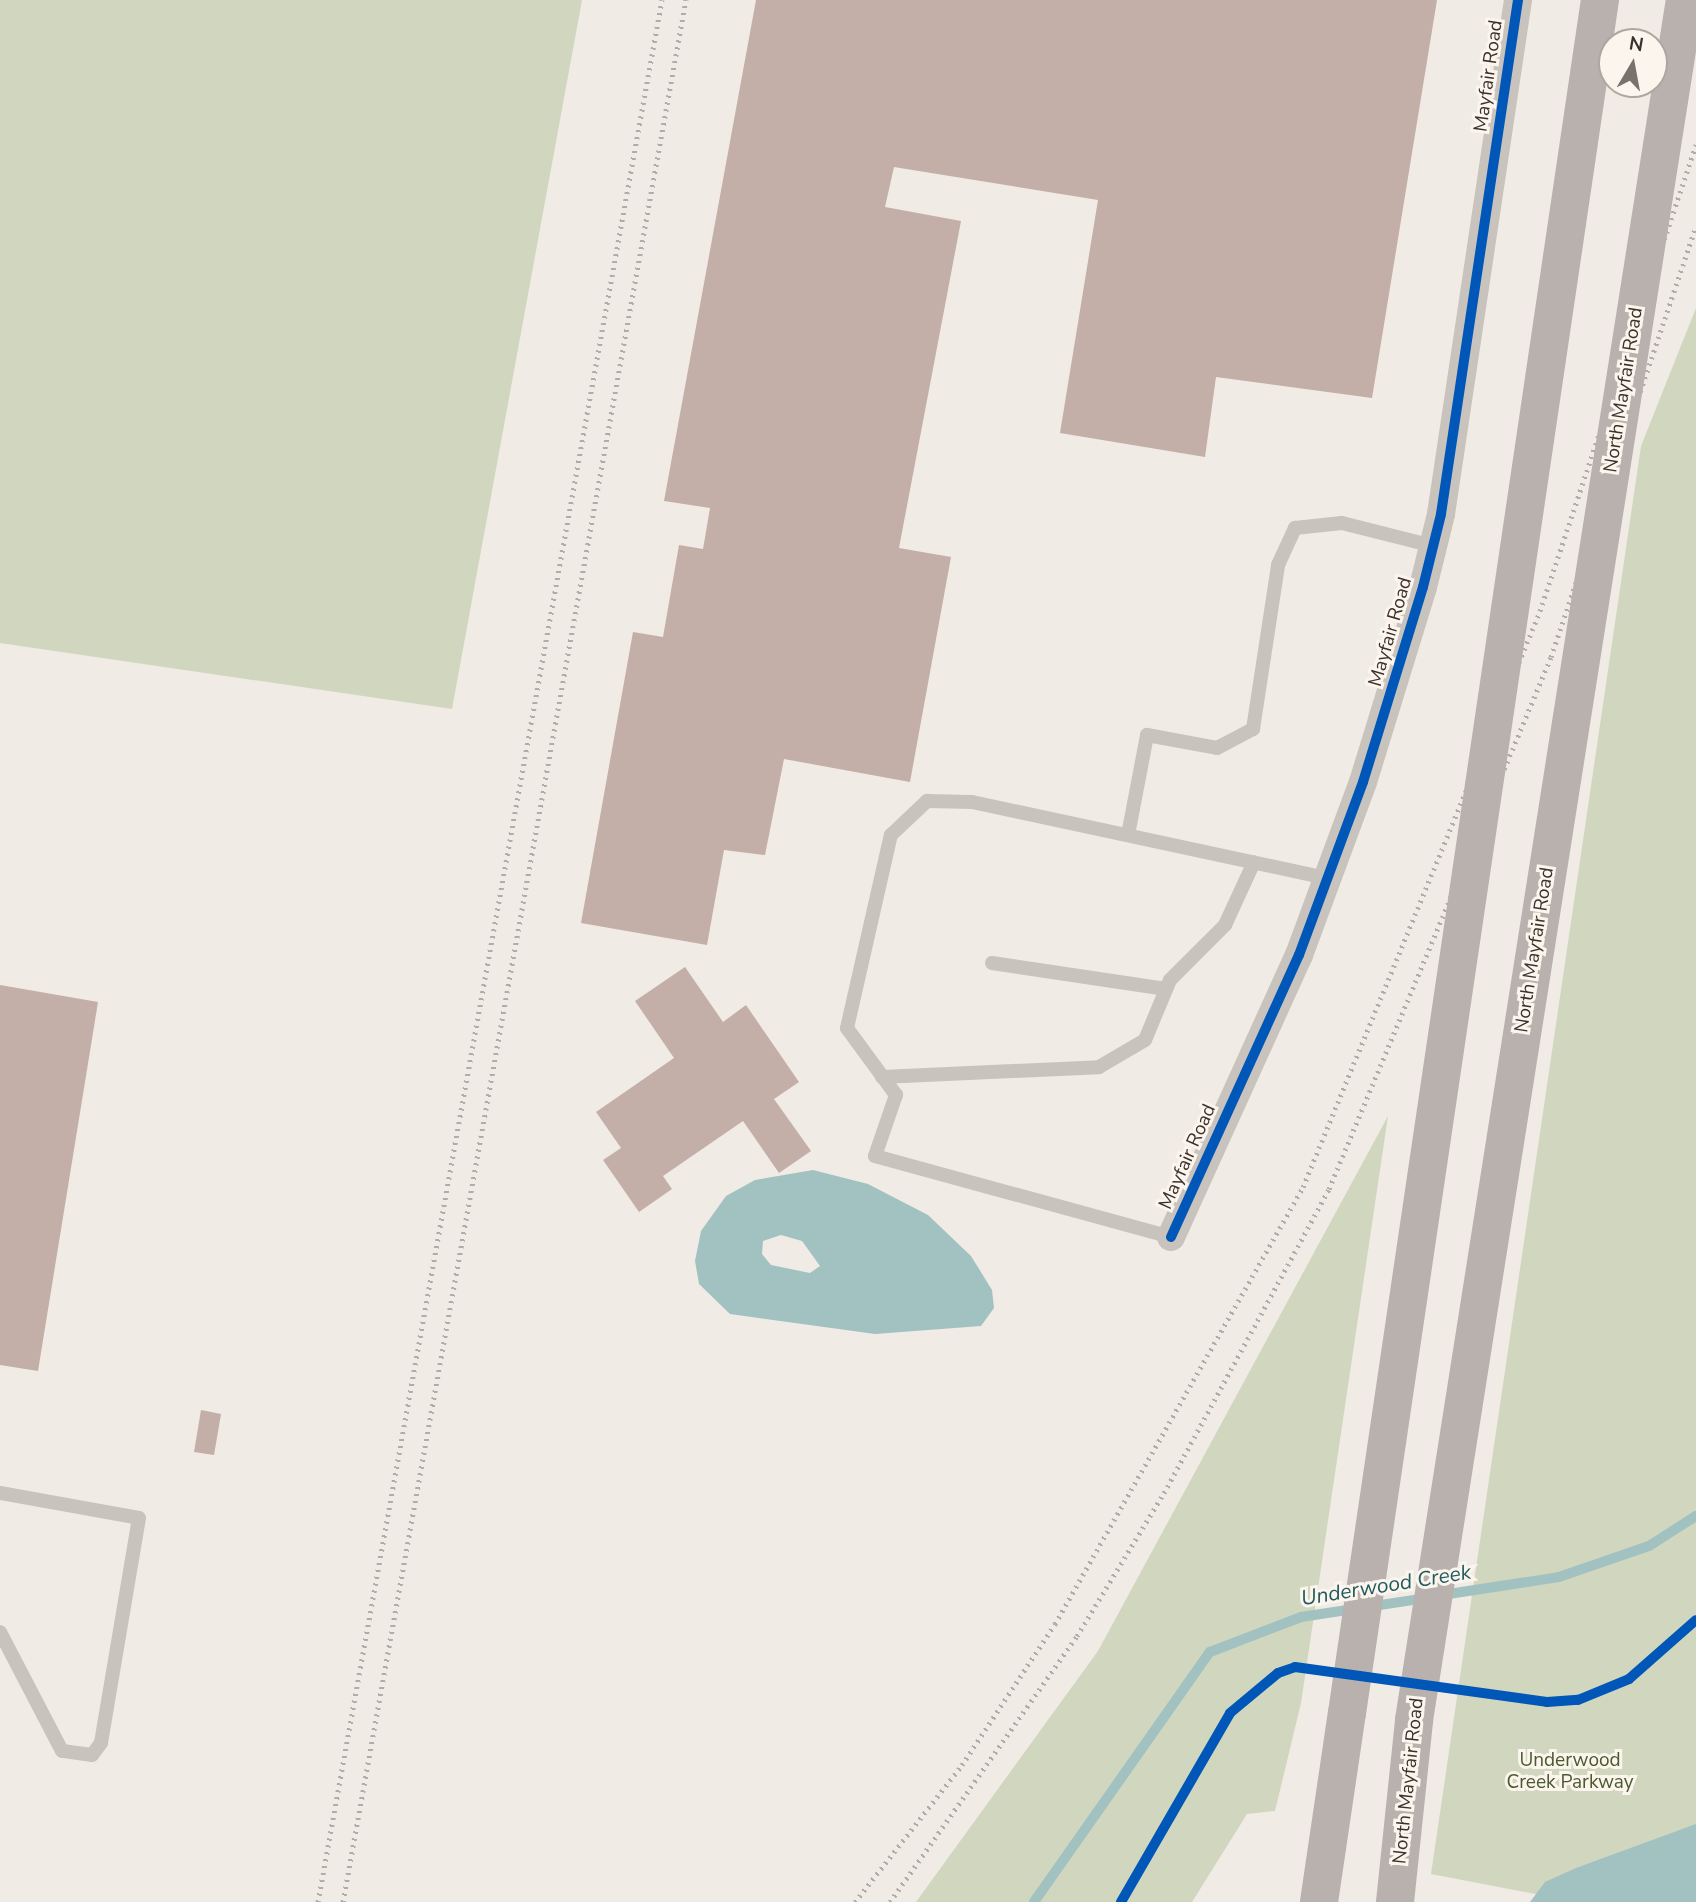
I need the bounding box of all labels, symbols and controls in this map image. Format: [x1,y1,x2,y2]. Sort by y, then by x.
street label: Mayfair Road [1470,19,1508,133]
north arrow [1598,28,1668,98]
text: N [1627,30,1646,58]
street label: North Mayfair Road [1600,306,1648,474]
street label: Mayfair Road [1365,575,1417,689]
street label: North Mayfair Road [1511,866,1559,1034]
street label: Mayfair Road [1155,1101,1221,1213]
water label: Underwood Creek [1299,1559,1473,1611]
street label: North Mayfair Road [1389,1697,1429,1865]
park label: Underwood Creek Parkway [1506,1750,1634,1794]

